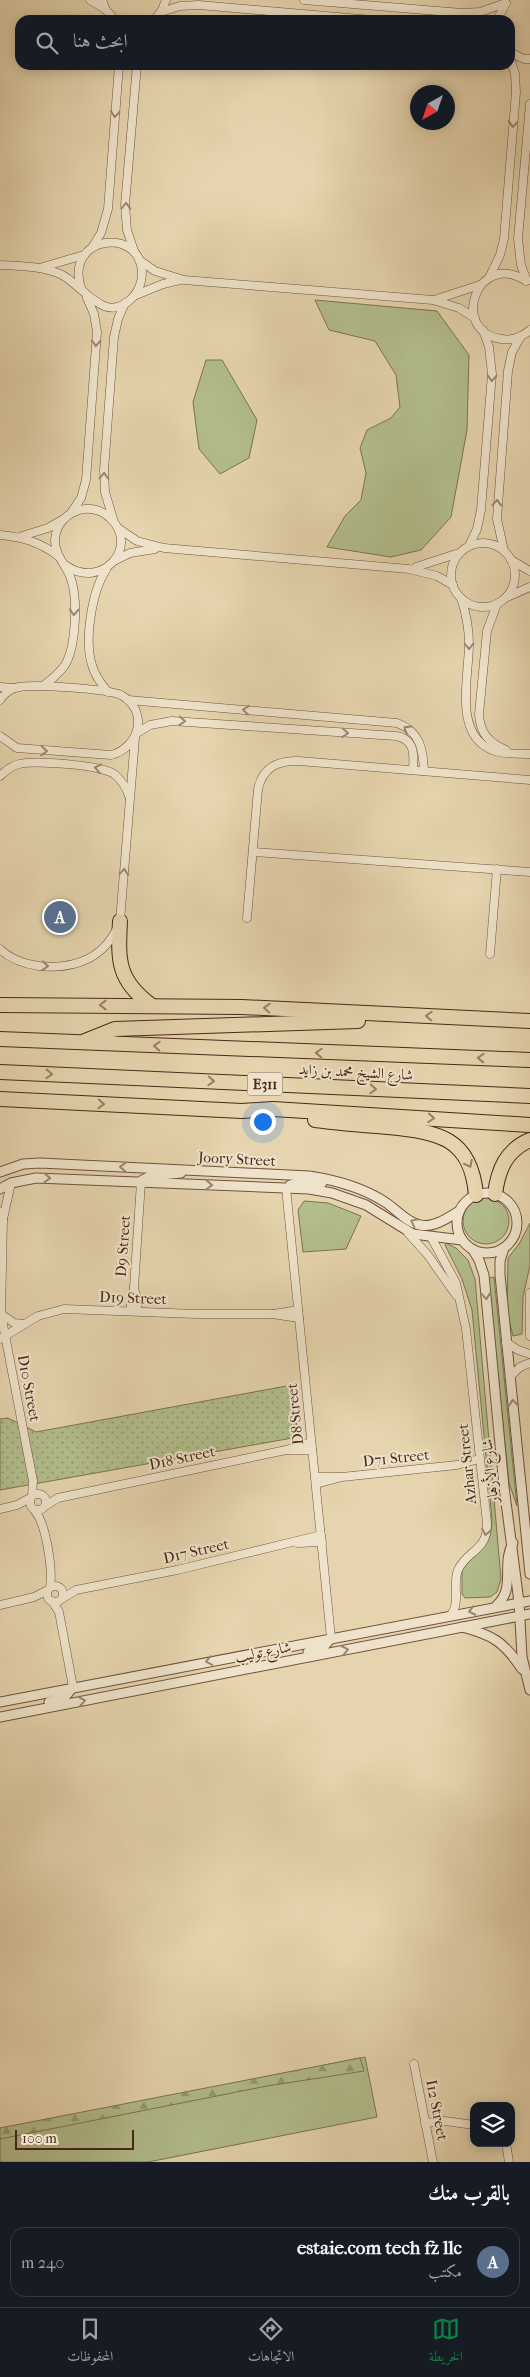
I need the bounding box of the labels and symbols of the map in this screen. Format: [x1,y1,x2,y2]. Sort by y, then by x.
north arrow [410,85,455,130]
one-way arrow [110,110,121,118]
one-way arrow [508,120,519,128]
one-way arrow [120,201,131,209]
one-way arrow [91,339,102,347]
one-way arrow [486,374,497,382]
one-way arrow [99,472,109,480]
one-way arrow [492,499,503,507]
one-way arrow [69,608,80,616]
one-way arrow [464,642,474,650]
one-way arrow [242,705,250,716]
one-way arrow [179,716,187,727]
one-way arrow [403,725,412,735]
one-way arrow [341,727,349,738]
one-way arrow [40,745,48,756]
one-way arrow [94,763,103,774]
one-way arrow [119,868,130,876]
pin: A [44,898,76,936]
one-way arrow [41,960,49,971]
one-way arrow [99,1000,107,1010]
one-way arrow [262,1003,270,1014]
one-way arrow [425,1011,433,1022]
one-way arrow [152,1041,160,1051]
one-way arrow [315,1047,323,1058]
one-way arrow [477,1053,485,1064]
street label: شارع الشيخ محمد بن زايد [298,1060,414,1089]
one-way arrow [45,1068,53,1079]
road number: E311 [248,1072,282,1096]
one-way arrow [207,1076,215,1087]
one-way arrow [370,1083,378,1094]
one-way arrow [97,1099,105,1110]
your location [250,1109,276,1135]
one-way arrow [427,1113,435,1124]
street label: Joory Street [197,1148,277,1170]
one-way arrow [463,1158,473,1167]
one-way arrow [119,1162,127,1173]
one-way arrow [43,1173,51,1183]
one-way arrow [205,1179,213,1190]
street label: D9 Street [112,1214,134,1278]
one-way arrow [411,1218,420,1228]
street label: D19 Street [99,1288,168,1308]
one-way arrow [481,1292,492,1300]
street label: D10 Street [14,1353,44,1424]
street label: D8 Street [283,1382,307,1446]
one-way arrow [508,1399,519,1407]
street label: Azhar Street [454,1422,480,1506]
street label: شارع الأزهار [476,1438,506,1506]
street label: D18 Street [147,1442,217,1474]
street label: D71 Street [362,1445,431,1470]
one-way arrow [481,1528,491,1537]
street label: D17 Street [161,1535,231,1567]
one-way arrow [467,1605,476,1616]
street label: شارع توليب [233,1638,293,1670]
one-way arrow [340,1645,349,1656]
one-way arrow [204,1655,213,1666]
one-way arrow [78,1697,87,1707]
street label: I12 Street [422,2078,452,2143]
scale bar [15,2127,134,2150]

